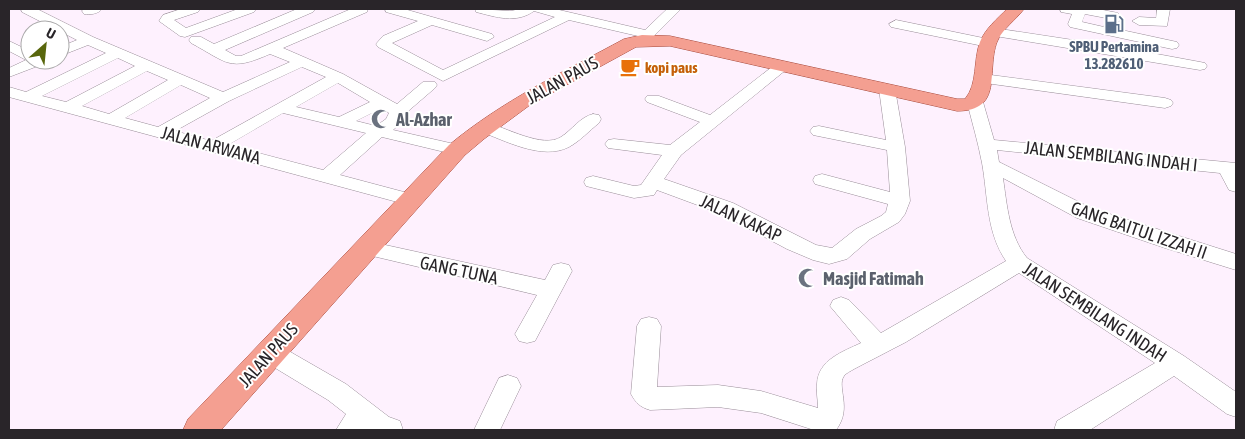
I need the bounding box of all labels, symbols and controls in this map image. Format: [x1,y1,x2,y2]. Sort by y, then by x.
fuel station icon: SPBU Pertamina 13.282610 [1103,13,1125,35]
north arrow [20,20,70,70]
text: U [44,24,58,42]
place label: SPBU Pertamina 13.282610 [1069,38,1159,72]
street label: JALAN PAUS [523,52,602,108]
cafe icon: kopi paus [619,56,641,78]
place label: kopi paus [645,59,698,76]
mosque icon: Al-Azhar [370,108,392,130]
place label: Al-Azhar [395,109,452,130]
street label: JALAN ARWANA [159,122,263,168]
street label: JALAN SEMBILANG INDAH I [1023,136,1199,176]
street label: JALAN KAKAP [697,190,785,246]
street label: GANG BAITUL IZZAH II [1068,197,1210,263]
street label: GANG TUNA [418,252,500,289]
street label: JALAN SEMBILANG INDAH [1019,258,1171,366]
mosque icon: Masjid Fatimah [797,267,819,289]
place label: Masjid Fatimah [823,268,924,289]
street label: JALAN PAUS [234,318,302,391]

